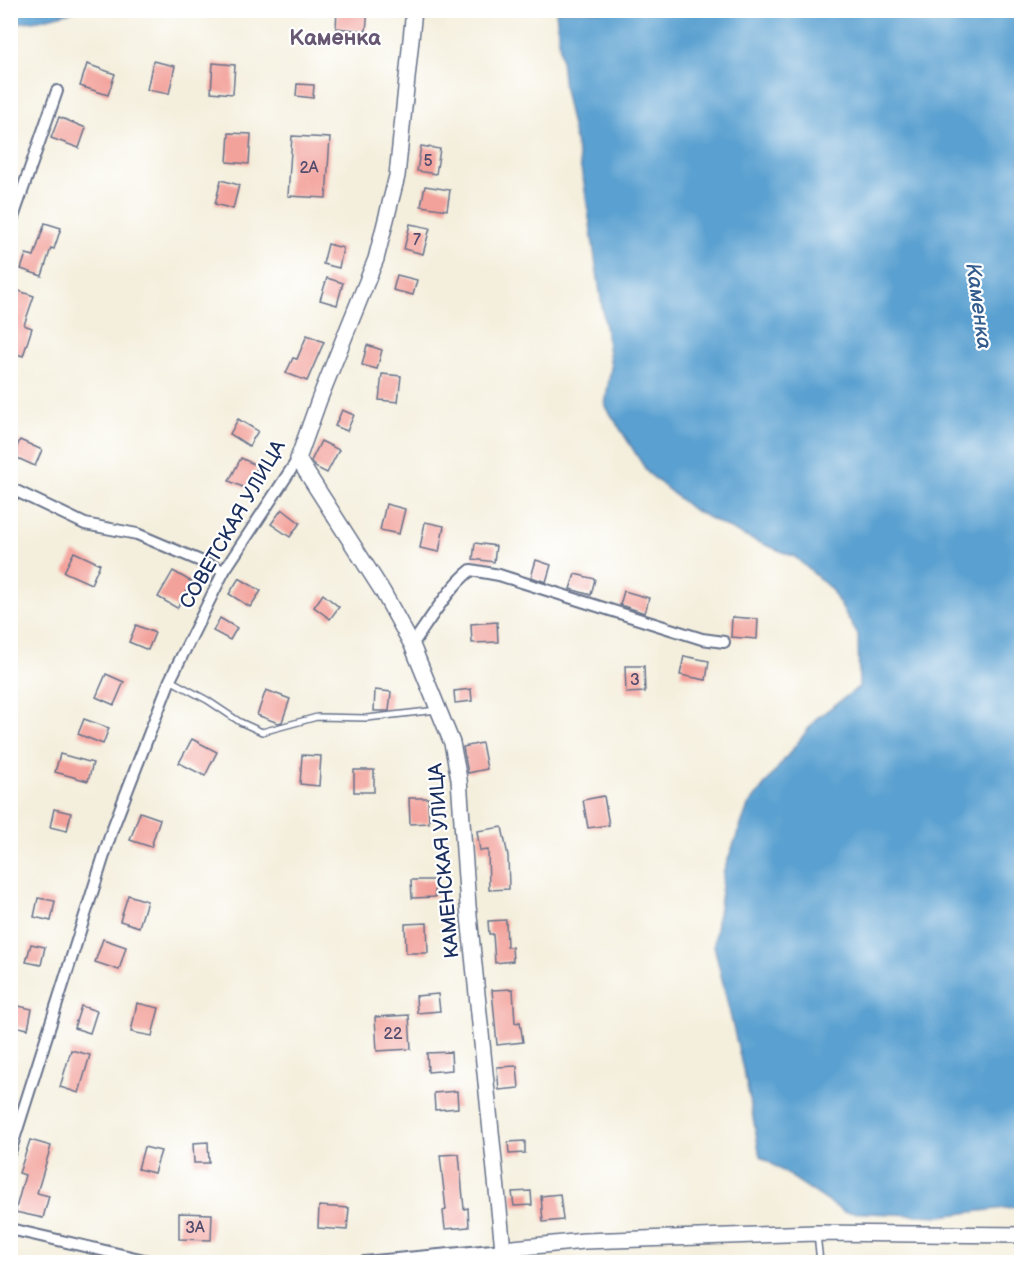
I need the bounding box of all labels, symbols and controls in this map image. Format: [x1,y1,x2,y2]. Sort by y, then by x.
district label: Каменка [289,25,381,52]
house number: 5 [423,152,433,171]
house number: 2А [299,159,319,178]
house number: 7 [413,231,421,250]
water label: Каменка [960,261,997,351]
street label: СОВЕТСКАЯ УЛИЦА [175,435,291,613]
house number: 3 [630,671,640,690]
street label: КАМЕНСКАЯ УЛИЦА [423,762,464,959]
house number: 22 [384,1025,403,1044]
house number: 3А [185,1219,205,1238]

